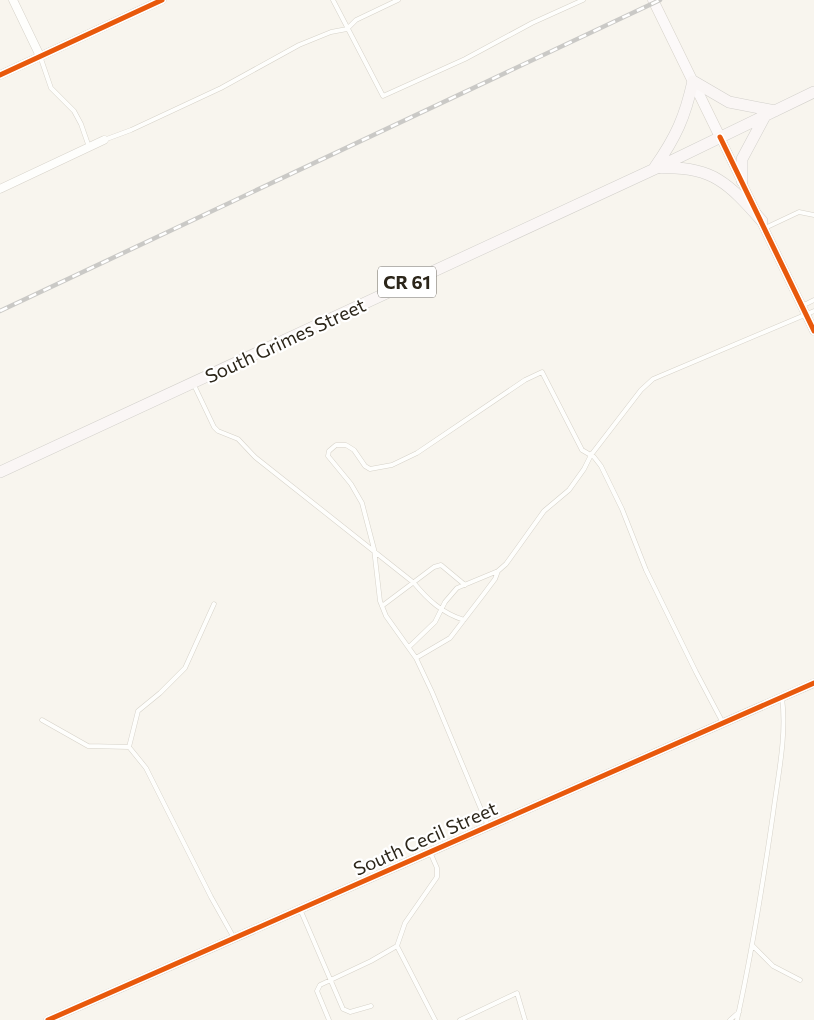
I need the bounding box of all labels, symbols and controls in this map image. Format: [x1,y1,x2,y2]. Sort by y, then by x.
road number: CR 61 [378,266,436,298]
street label: South Grimes Street [201,293,369,387]
street label: South Cecil Street [350,796,501,880]

